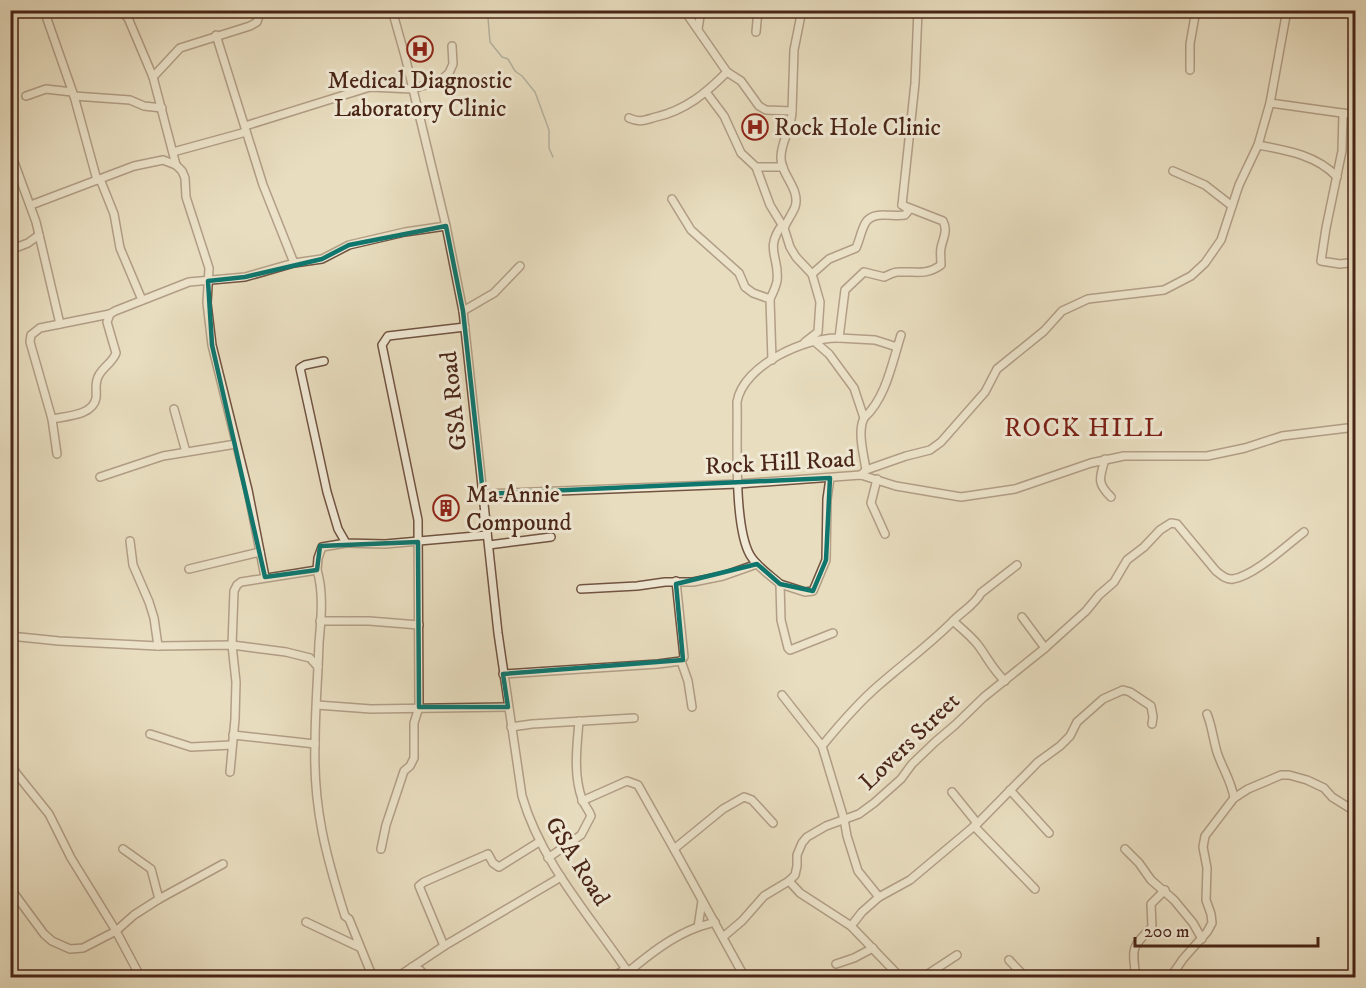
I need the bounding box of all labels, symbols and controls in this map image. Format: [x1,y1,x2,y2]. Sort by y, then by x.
hospital icon: Medical Diagnostic Laboratory Clinic [405,34,435,64]
place label: Medical Diagnostic Laboratory Clinic [328,66,512,124]
hospital icon: Rock Hole Clinic [740,112,770,142]
place label: Rock Hole Clinic [774,113,941,143]
street label: GSA Road [434,350,474,452]
district label: ROCK HILL [1004,412,1164,445]
street label: Rock Hill Road [704,444,856,482]
place label: Ma Annie Compound [466,480,571,538]
building icon: Ma Annie Compound [431,493,461,523]
street label: Lovers Street [853,686,966,797]
street label: GSA Road [538,811,616,912]
scale bar [1135,910,1318,948]
text: 200 m [1144,921,1190,943]

